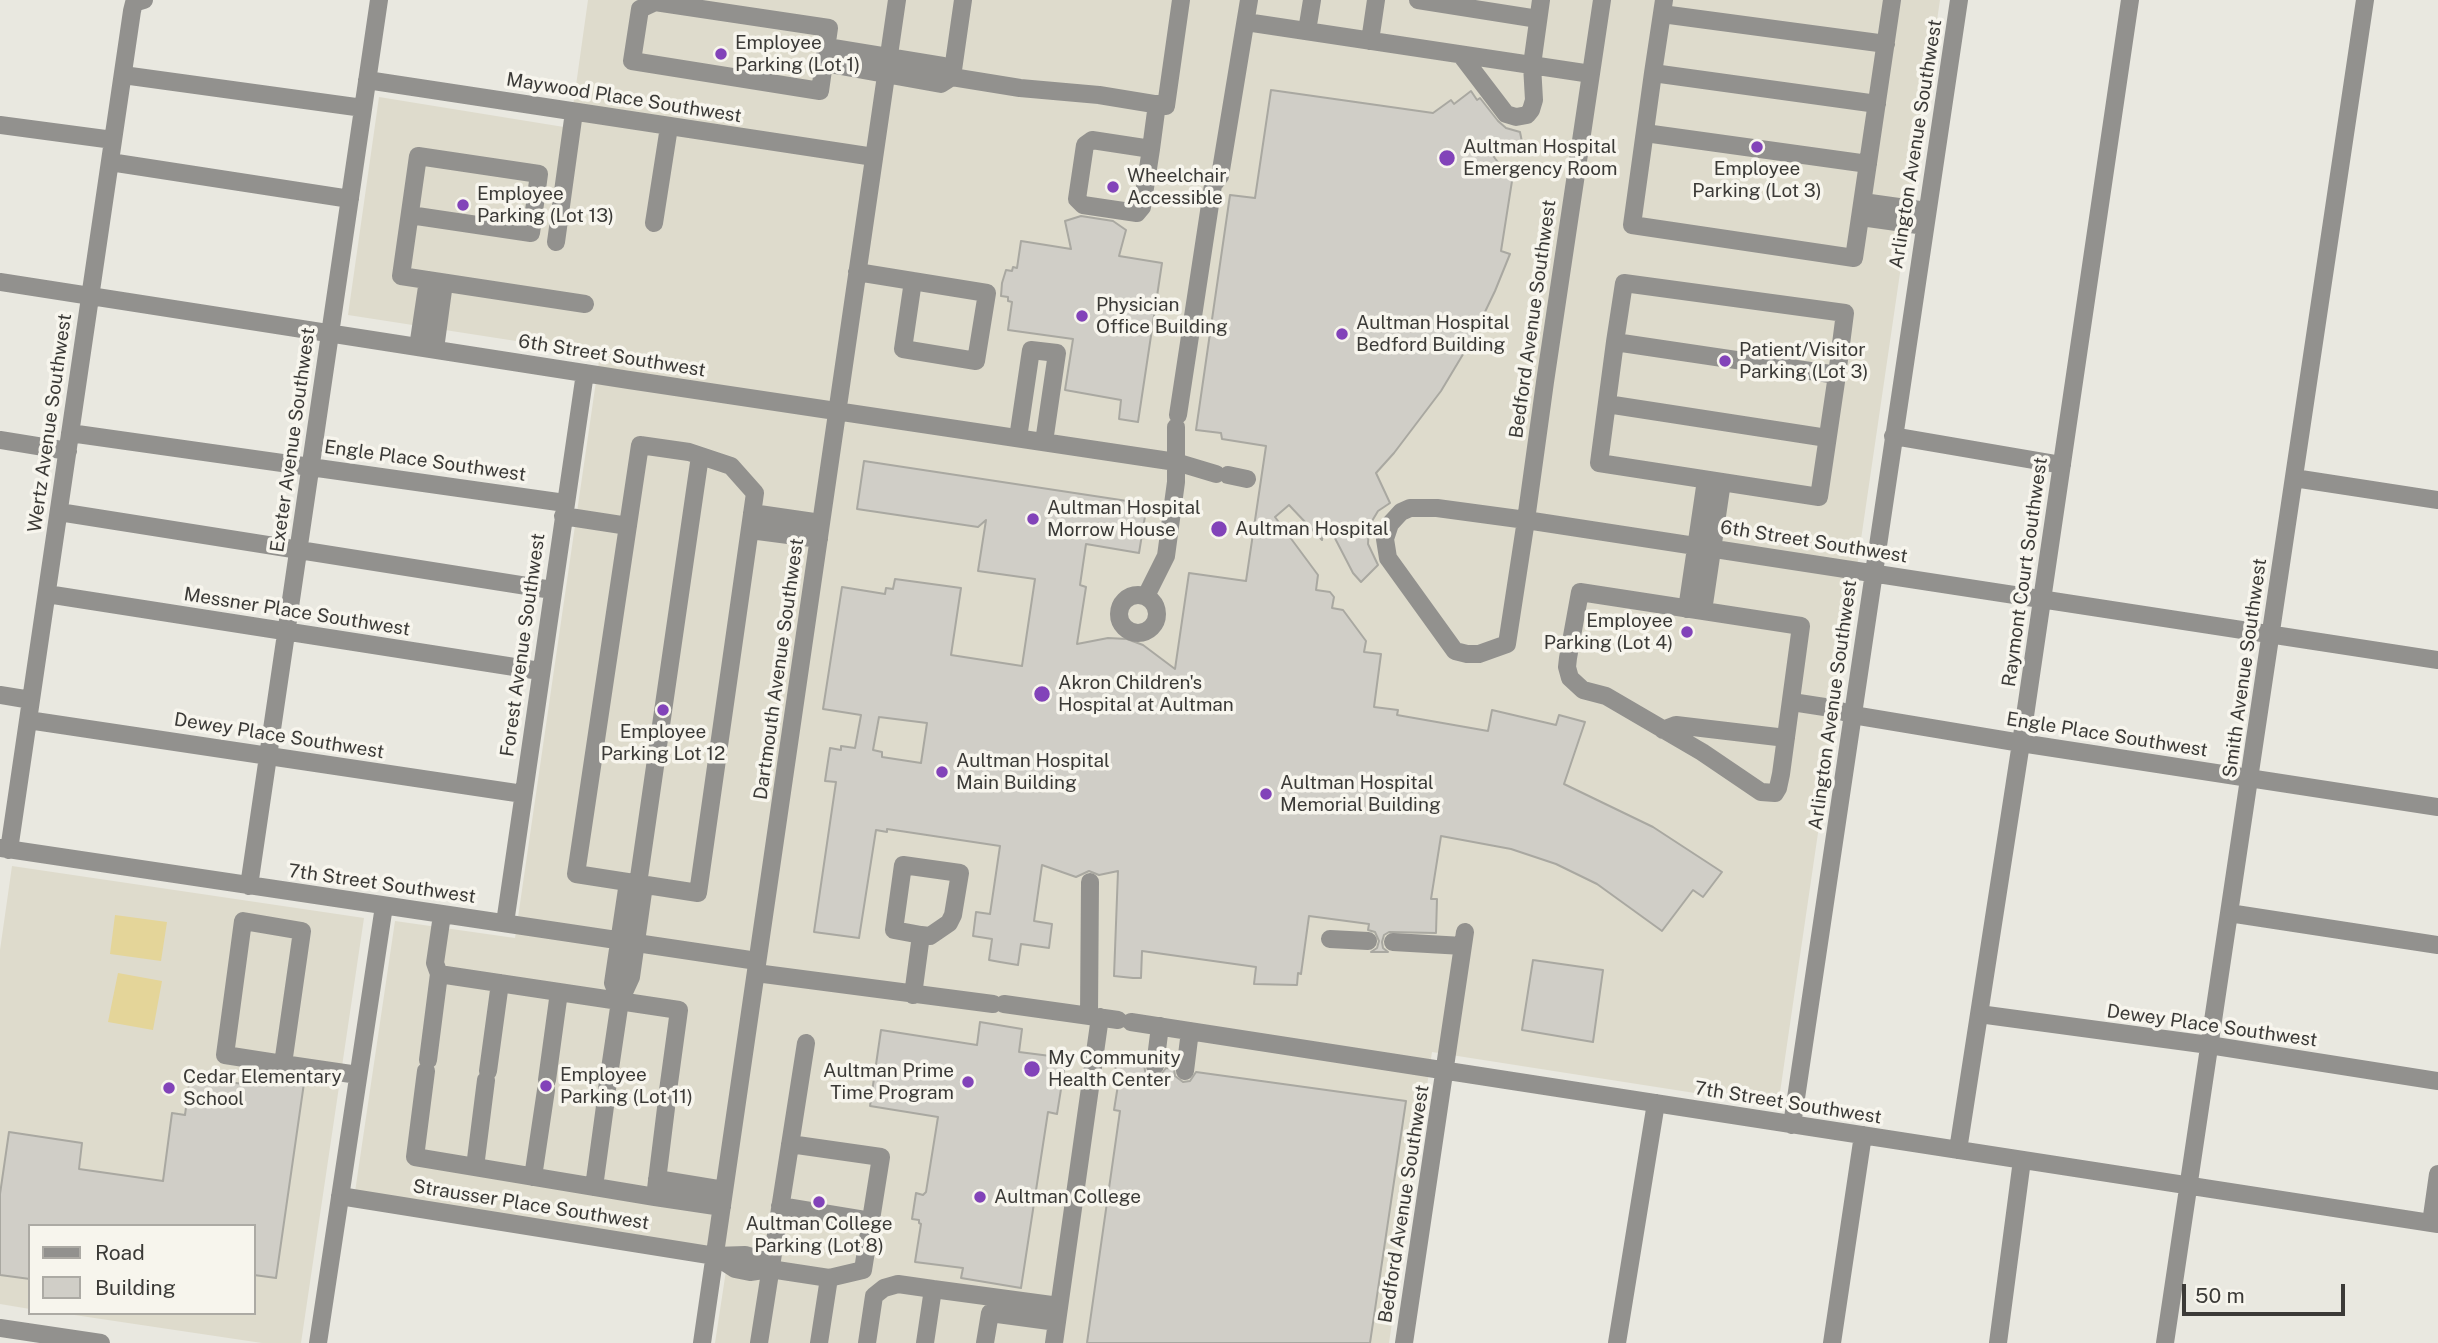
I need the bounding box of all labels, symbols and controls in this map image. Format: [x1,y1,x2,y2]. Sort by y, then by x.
street label: Arlington Avenue Southwest [1885,18,1947,270]
place label: Employee Parking (Lot 1) [735,32,860,76]
marker: Employee Parking (Lot 1) [713,46,729,62]
street label: Maywood Place Southwest [505,68,743,128]
place label: Aultman Hospital Emergency Room [1463,136,1618,180]
marker: Employee Parking (Lot 3) [1749,139,1765,155]
marker: Aultman Hospital Emergency Room [1437,148,1457,168]
place label: Employee Parking (Lot 3) [1692,158,1822,202]
place label: Wheelchair Accessible [1127,165,1227,209]
marker: Wheelchair Accessible [1105,179,1121,195]
place label: Employee Parking (Lot 13) [477,183,614,227]
marker: Employee Parking (Lot 13) [455,197,471,213]
street label: Bedford Avenue Southwest [1505,198,1561,440]
place label: Physician Office Building [1096,294,1228,338]
marker: Physician Office Building [1074,308,1090,324]
street label: Wertz Avenue Southwest [23,312,77,534]
place label: Aultman Hospital Bedford Building [1356,312,1510,356]
street label: Exeter Avenue Southwest [266,326,320,554]
marker: Aultman Hospital Bedford Building [1334,326,1350,342]
street label: 6th Street Southwest [517,330,707,382]
place label: Patient/Visitor Parking (Lot 3) [1739,339,1868,383]
marker: Patient/Visitor Parking (Lot 3) [1717,353,1733,369]
street label: Engle Place Southwest [323,436,527,486]
street label: Raymont Court Southwest [1998,456,2052,688]
place label: Aultman Hospital Morrow House [1047,497,1201,541]
marker: Aultman Hospital Morrow House [1025,511,1041,527]
street label: 6th Street Southwest [1719,516,1909,568]
place label: Aultman Hospital [1235,518,1389,540]
marker: Aultman Hospital [1209,519,1229,539]
street label: Forest Avenue Southwest [496,532,550,758]
street label: Dartmouth Avenue Southwest [749,537,809,801]
street label: Smith Avenue Southwest [2218,557,2272,779]
street label: Arlington Avenue Southwest [1804,579,1862,831]
street label: Messner Place Southwest [182,583,412,641]
place label: Employee Parking (Lot 4) [1544,610,1673,654]
marker: Employee Parking (Lot 4) [1679,624,1695,640]
place label: Akron Children's Hospital at Aultman [1058,672,1234,716]
marker: Akron Children's Hospital at Aultman [1032,684,1052,704]
marker: Employee Parking Lot 12 [655,702,671,718]
street label: Dewey Place Southwest [172,708,386,764]
street label: Engle Place Southwest [2005,708,2209,762]
place label: Employee Parking Lot 12 [601,721,725,765]
place label: Aultman Hospital Main Building [956,750,1110,794]
marker: Aultman Hospital Main Building [934,764,950,780]
place label: Aultman Hospital Memorial Building [1280,772,1441,816]
marker: Aultman Hospital Memorial Building [1258,786,1274,802]
street label: 7th Street Southwest [287,860,477,908]
street label: Dewey Place Southwest [2105,1000,2319,1052]
place label: My Community Health Center [1048,1047,1181,1091]
marker: My Community Health Center [1022,1059,1042,1079]
place label: Aultman Prime Time Program [823,1060,954,1104]
place label: Employee Parking (Lot 11) [560,1064,693,1108]
place label: Cedar Elementary School [183,1066,342,1110]
marker: Aultman Prime Time Program [960,1074,976,1090]
street label: 7th Street Southwest [1693,1077,1883,1129]
marker: Employee Parking (Lot 11) [538,1078,554,1094]
marker: Cedar Elementary School [161,1080,177,1096]
street label: Bedford Avenue Southwest [1374,1083,1434,1325]
street label: Strausser Place Southwest [411,1175,651,1235]
place label: Aultman College [994,1186,1141,1208]
marker: Aultman College [972,1189,988,1205]
marker: Aultman College Parking (Lot 8) [811,1194,827,1210]
place label: Aultman College Parking (Lot 8) [746,1213,892,1257]
legend [28,1224,256,1315]
text: Road [95,1240,145,1265]
scale bar [2186,1270,2349,1314]
text: Building [95,1275,176,1300]
text: 50 m [2195,1283,2245,1308]

